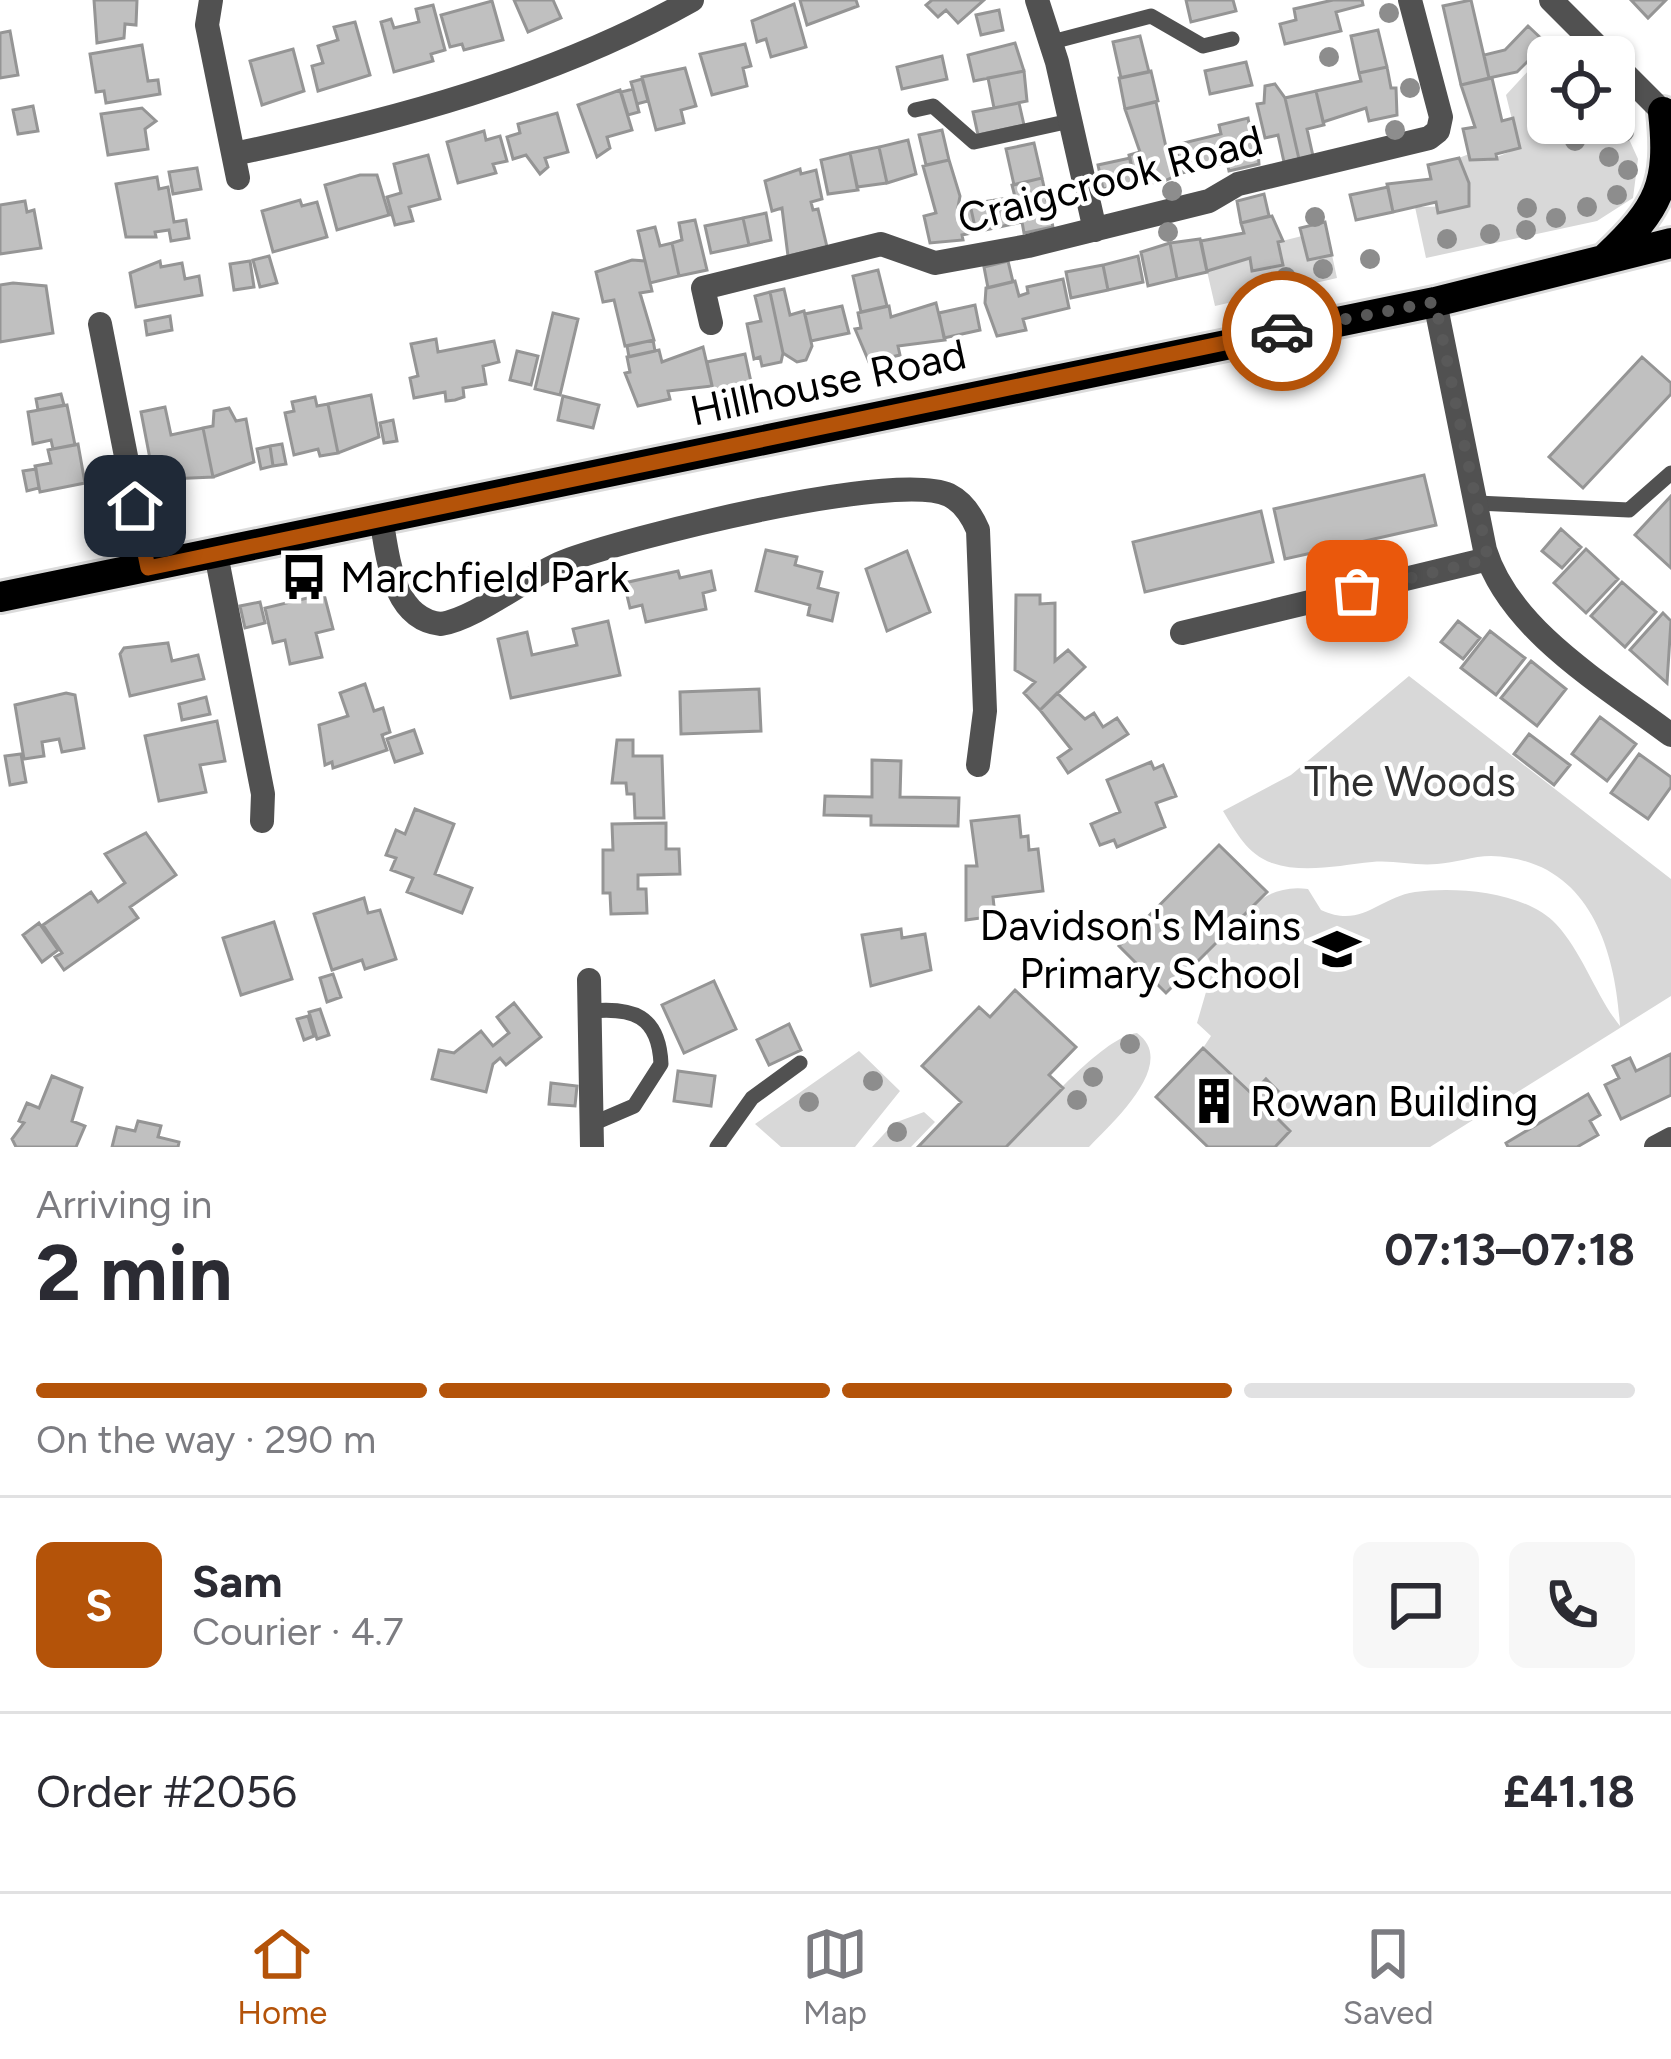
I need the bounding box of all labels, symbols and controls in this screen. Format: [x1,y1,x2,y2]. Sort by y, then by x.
map controls [1527,36,1635,144]
button: locate [1527,36,1635,144]
street label: Craigcrook Road [952,114,1268,245]
courier [1222,271,1342,391]
icon: car [1249,298,1315,364]
street label: Hillhouse Road [686,328,971,437]
pin [84,455,186,557]
icon: home [102,473,168,539]
pin [1306,540,1408,642]
bus stop icon: Marchfield Park [279,552,329,602]
place label: Marchfield Park [340,552,630,603]
icon: bag [1324,558,1390,624]
park label: The Woods [1304,756,1516,807]
place label: Davidson's Mains Primary School [979,900,1301,999]
school or university icon: Davidson's Mains Primary School [1312,924,1362,974]
building icon: Rowan Building [1189,1076,1239,1126]
place label: Rowan Building [1250,1076,1538,1127]
text: Arriving in [36,1181,212,1228]
text: 07:13–07:18 [1384,1222,1635,1276]
text: 2 min [36,1226,232,1320]
text: On the way · 290 m [36,1416,376,1463]
button: chat [1353,1542,1479,1668]
button: phone [1509,1542,1635,1668]
text: Sam [192,1554,283,1608]
text: S [85,1578,113,1632]
text: Courier · 4.7 [192,1608,404,1655]
text: Order #2056 [36,1764,297,1818]
text: £41.18 [1503,1764,1635,1818]
tab: Home [237,1921,327,2032]
tab: Map [802,1921,868,2032]
tab: Saved [1343,1921,1434,2032]

